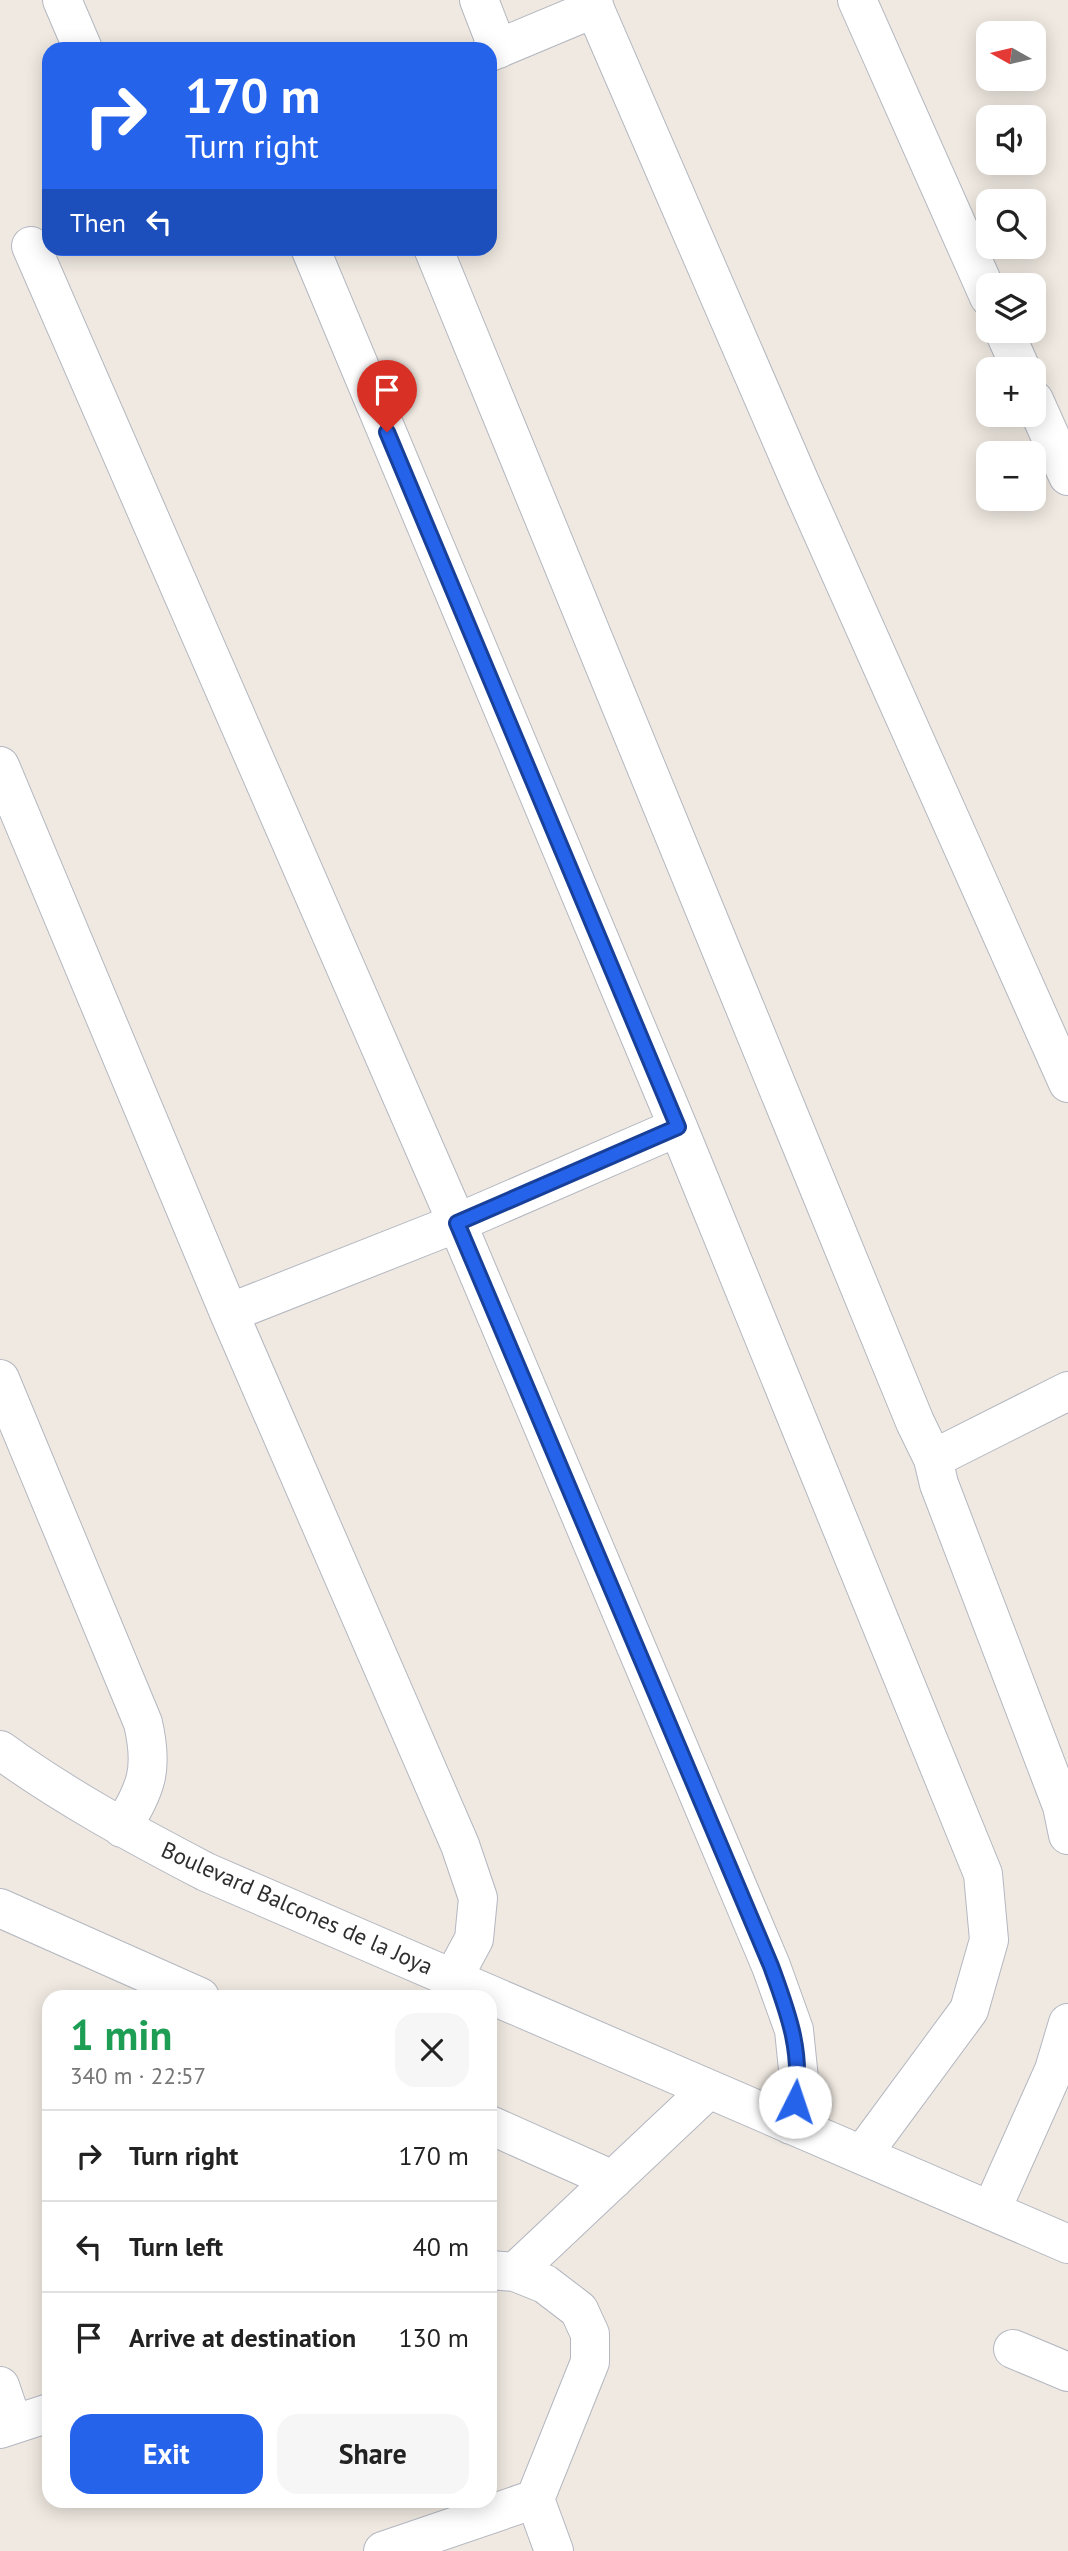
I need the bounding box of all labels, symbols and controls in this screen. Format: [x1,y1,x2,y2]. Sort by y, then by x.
north arrow [976,21,1046,91]
map controls [976,21,1046,511]
text: 170 m [185,63,320,127]
icon: right [70,70,161,161]
button: sound [976,105,1046,175]
text: Turn right [185,125,319,167]
button: search [976,189,1046,259]
icon: left [140,203,178,241]
text: Then [70,206,126,239]
button: layers [976,273,1046,343]
button: + [976,357,1046,427]
pin [357,360,417,432]
icon: arrive [368,371,406,409]
button: − [976,441,1046,511]
street label: Boulevard Balcones de la Joya [157,1834,437,1981]
text: 1 min [70,2007,172,2062]
button: close [395,2013,469,2087]
text: 340 m · 22:57 [70,2061,206,2090]
position arrow [758,2065,832,2139]
icon: right [70,2137,108,2175]
text: Turn right [129,2139,238,2172]
text: 170 m [398,2139,469,2172]
icon: left [70,2228,108,2266]
text: Turn left [129,2230,223,2263]
text: 40 m [413,2230,469,2263]
icon: arrive [70,2319,108,2357]
text: Arrive at destination [129,2321,356,2354]
text: 130 m [398,2321,469,2354]
button: Exit [70,2414,263,2494]
button: Share [277,2414,469,2494]

